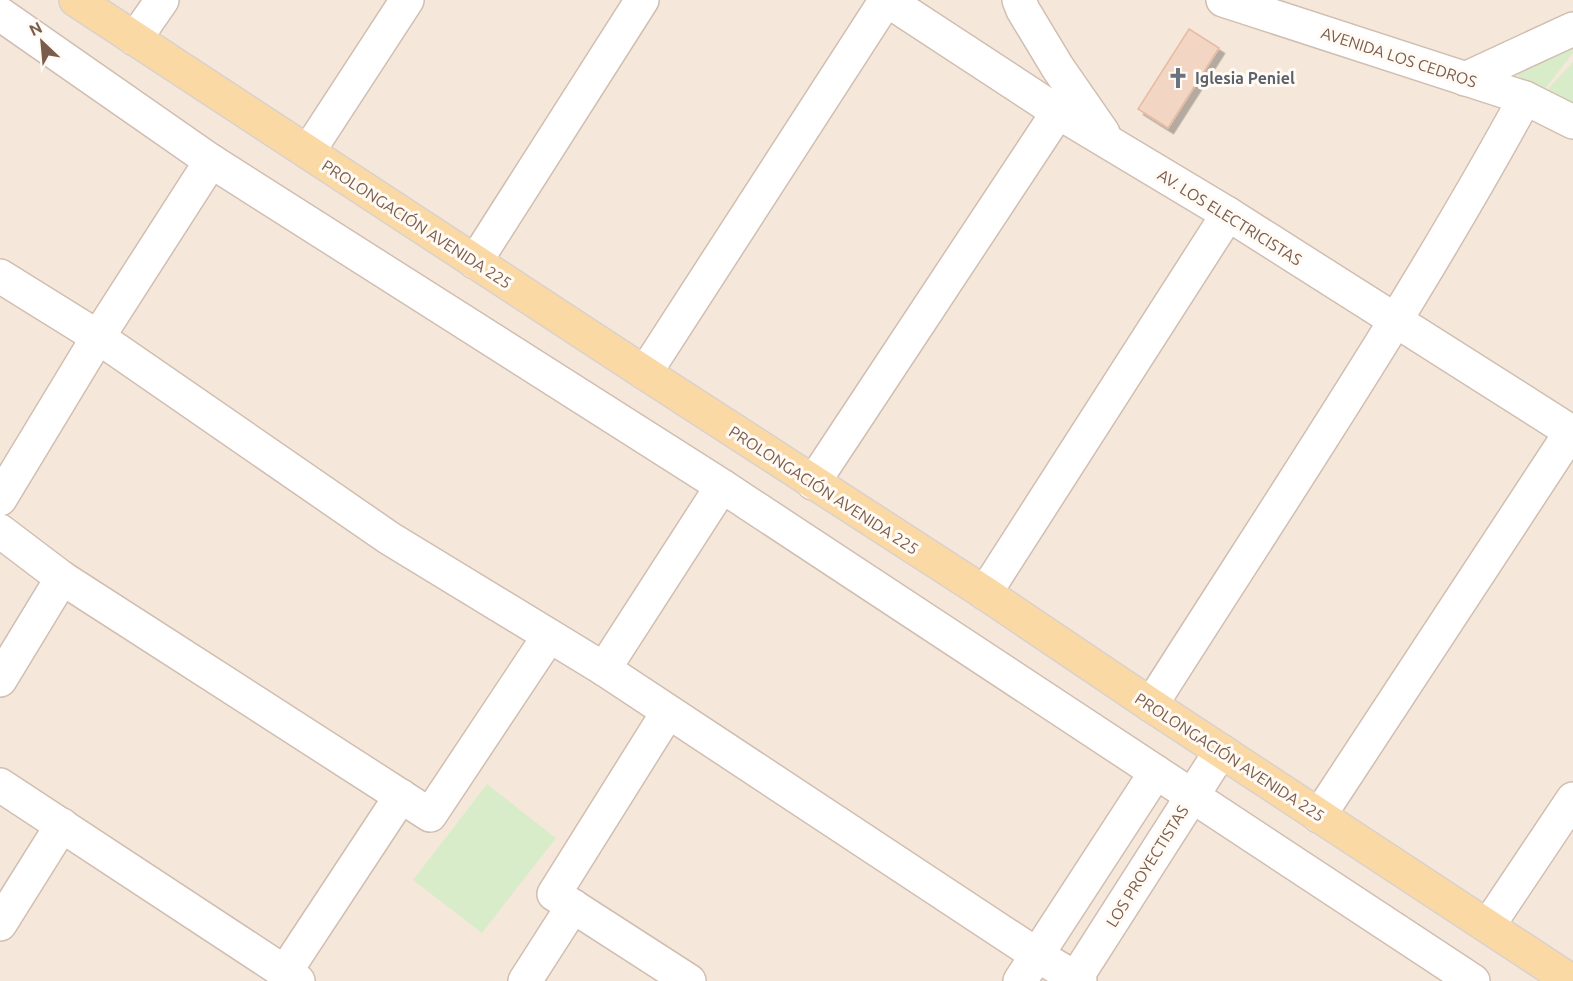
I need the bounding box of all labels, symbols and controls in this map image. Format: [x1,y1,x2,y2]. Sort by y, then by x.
north arrow [12,12,72,72]
text: N [26,18,45,39]
street label: AVENIDA LOS CEDROS [1319,23,1479,91]
church icon: Iglesia Peniel [1166,66,1190,90]
place label: Iglesia Peniel [1195,69,1295,87]
street label: PROLONGACIÓN AVENIDA 225 [319,155,516,292]
street label: AV. LOS ELECTRICISTAS [1155,165,1305,269]
street label: PROLONGACIÓN AVENIDA 225 [726,421,923,558]
street label: PROLONGACIÓN AVENIDA 225 [1132,688,1329,825]
street label: LOS PROYECTISTAS [1102,802,1192,930]

